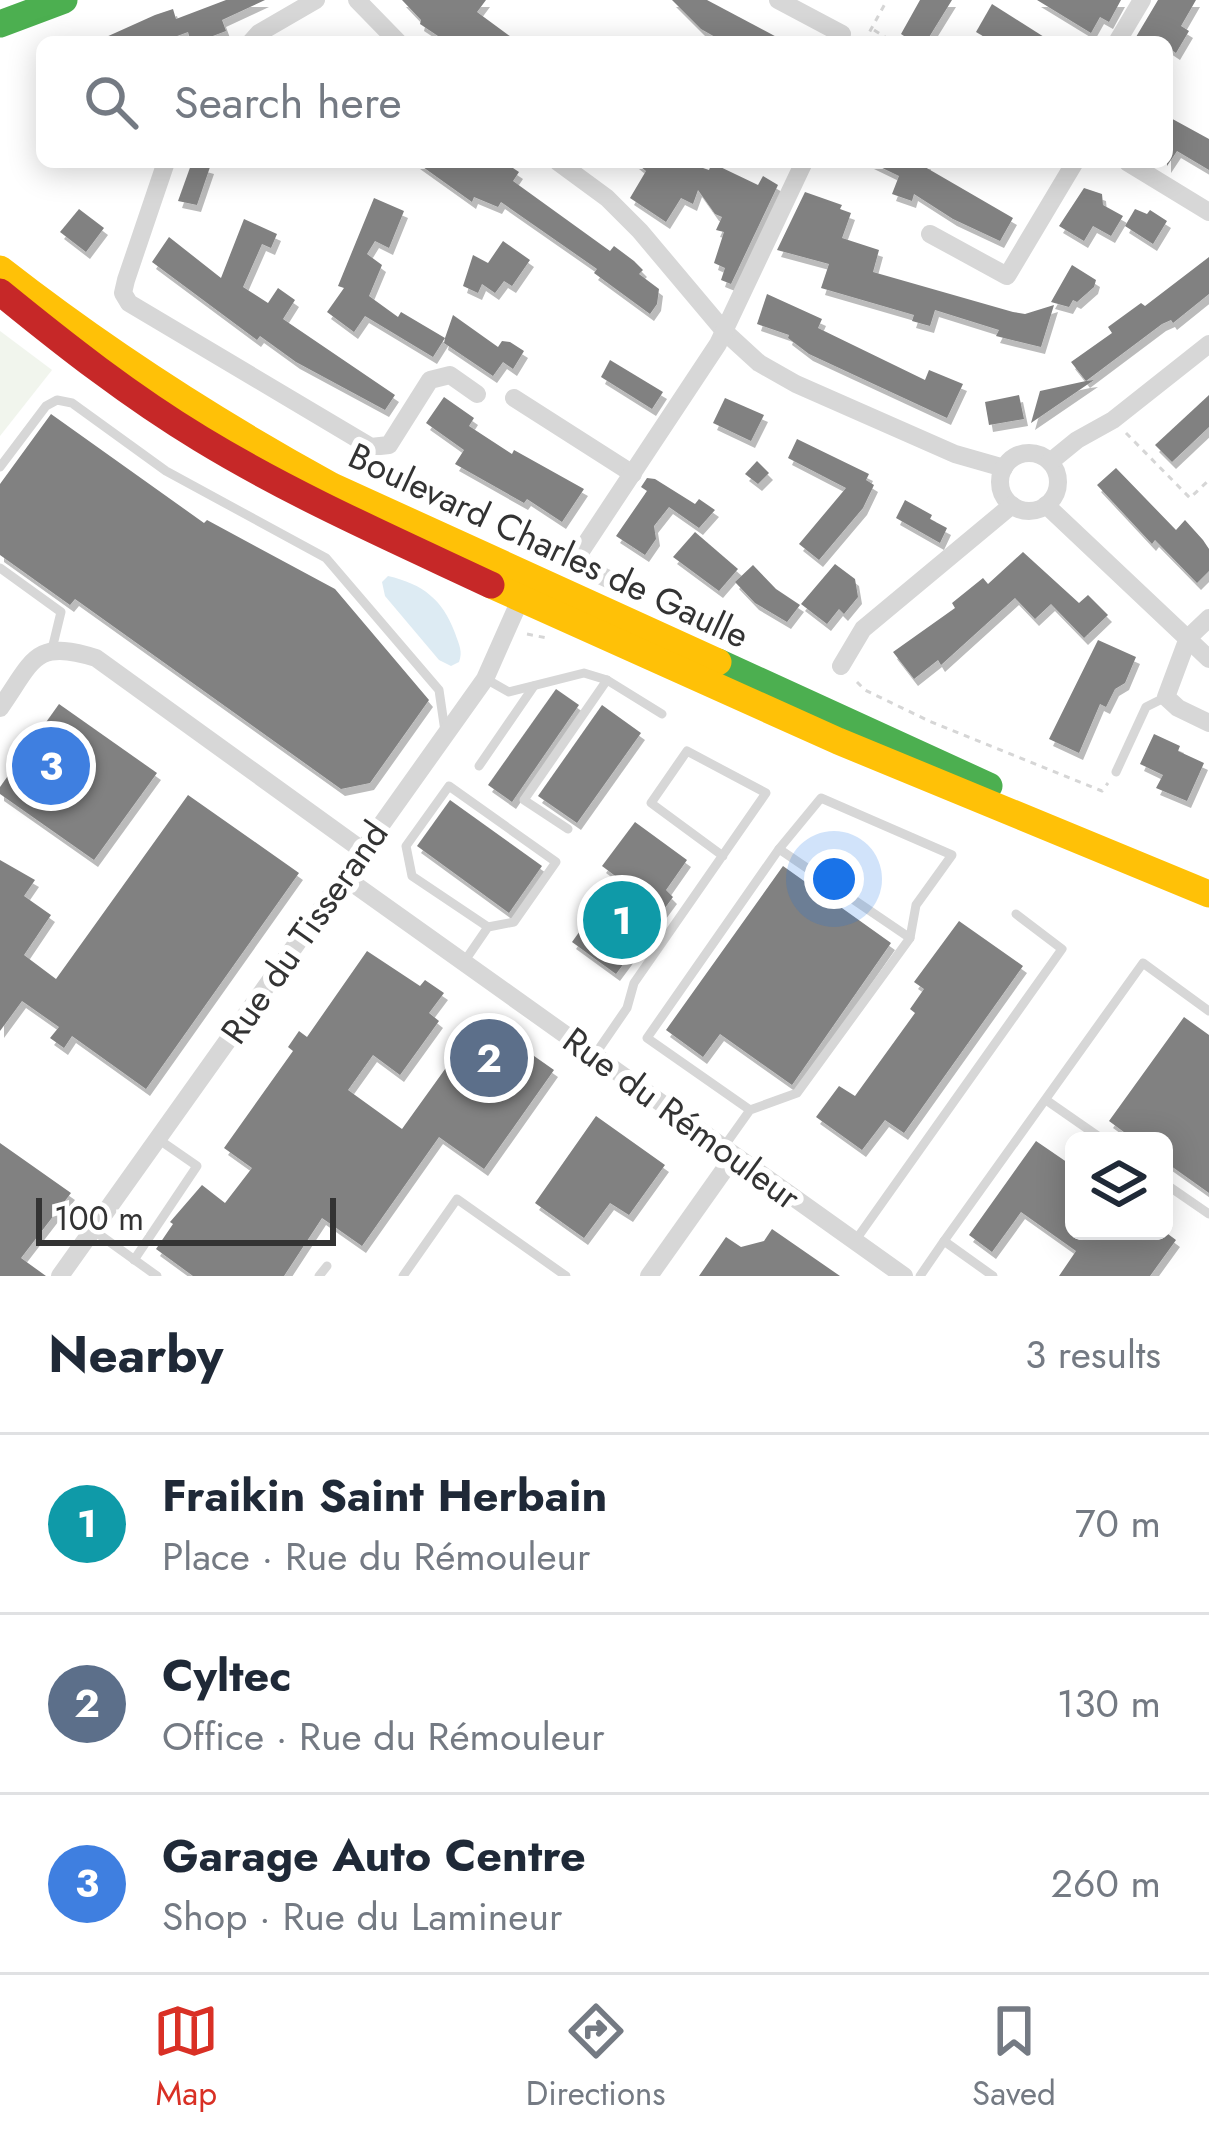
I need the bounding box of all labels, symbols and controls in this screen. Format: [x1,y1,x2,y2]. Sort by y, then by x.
search box [36,36,1173,168]
icon: search [78,69,144,135]
text: Search here [174,70,402,135]
street label: Boulevard Charles de Gaulle [340,429,758,661]
pin: 3 [12,721,90,811]
street label: Rue du Tisserand [208,810,400,1054]
your location [804,849,864,909]
pin: 1 [583,875,661,965]
pin: 2 [450,1013,528,1103]
street label: Rue du Rémouleur [553,1014,812,1222]
map controls [1065,1132,1173,1240]
button: layers [1065,1132,1173,1240]
scale bar [36,1192,336,1245]
text: 100 m [54,1195,144,1242]
text: Nearby [48,1317,223,1391]
text: 3 results [1025,1326,1161,1383]
text: Fraikin Saint Herbain [162,1463,607,1528]
text: 1 [77,1495,97,1552]
text: 70 m [1075,1495,1161,1552]
text: Place · Rue du Rémouleur [162,1528,590,1585]
text: Cyltec [162,1643,291,1708]
text: 2 [74,1675,100,1732]
text: 130 m [1057,1675,1161,1732]
text: Office · Rue du Rémouleur [162,1708,605,1765]
text: Garage Auto Centre [162,1823,586,1888]
text: 3 [75,1855,99,1912]
text: 260 m [1051,1855,1161,1912]
text: Shop · Rue du Lamineur [162,1888,562,1945]
tab: Map [153,1998,219,2117]
tab: Directions [526,1998,666,2117]
tab: Saved [972,1998,1056,2117]

